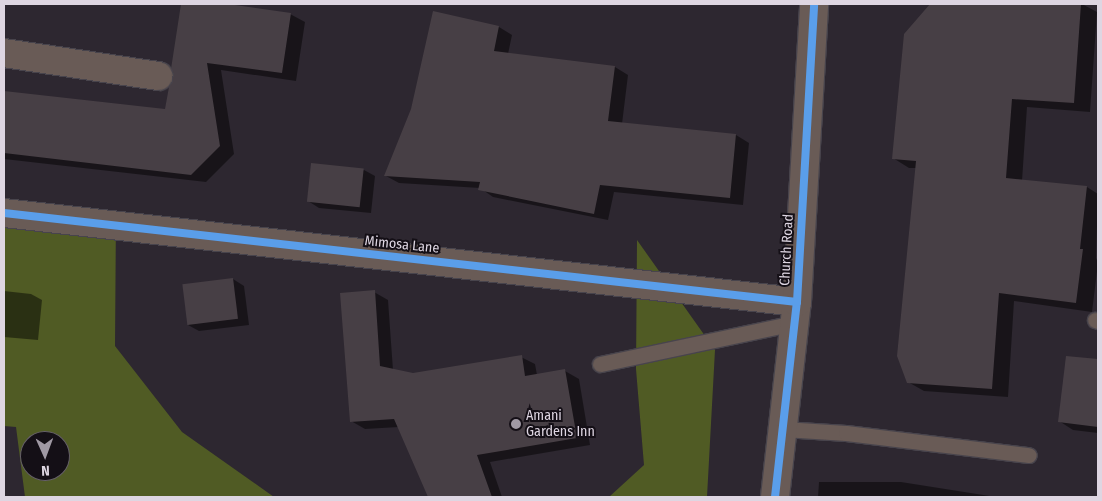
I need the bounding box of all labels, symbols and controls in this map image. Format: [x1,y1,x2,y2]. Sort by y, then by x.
street label: Church Road [777,214,797,286]
street label: Mimosa Lane [364,233,440,257]
place label: Amani Gardens Inn [526,408,595,441]
marker: Amani Gardens Inn [510,418,522,430]
north arrow [20,431,70,481]
text: N [41,462,50,479]

